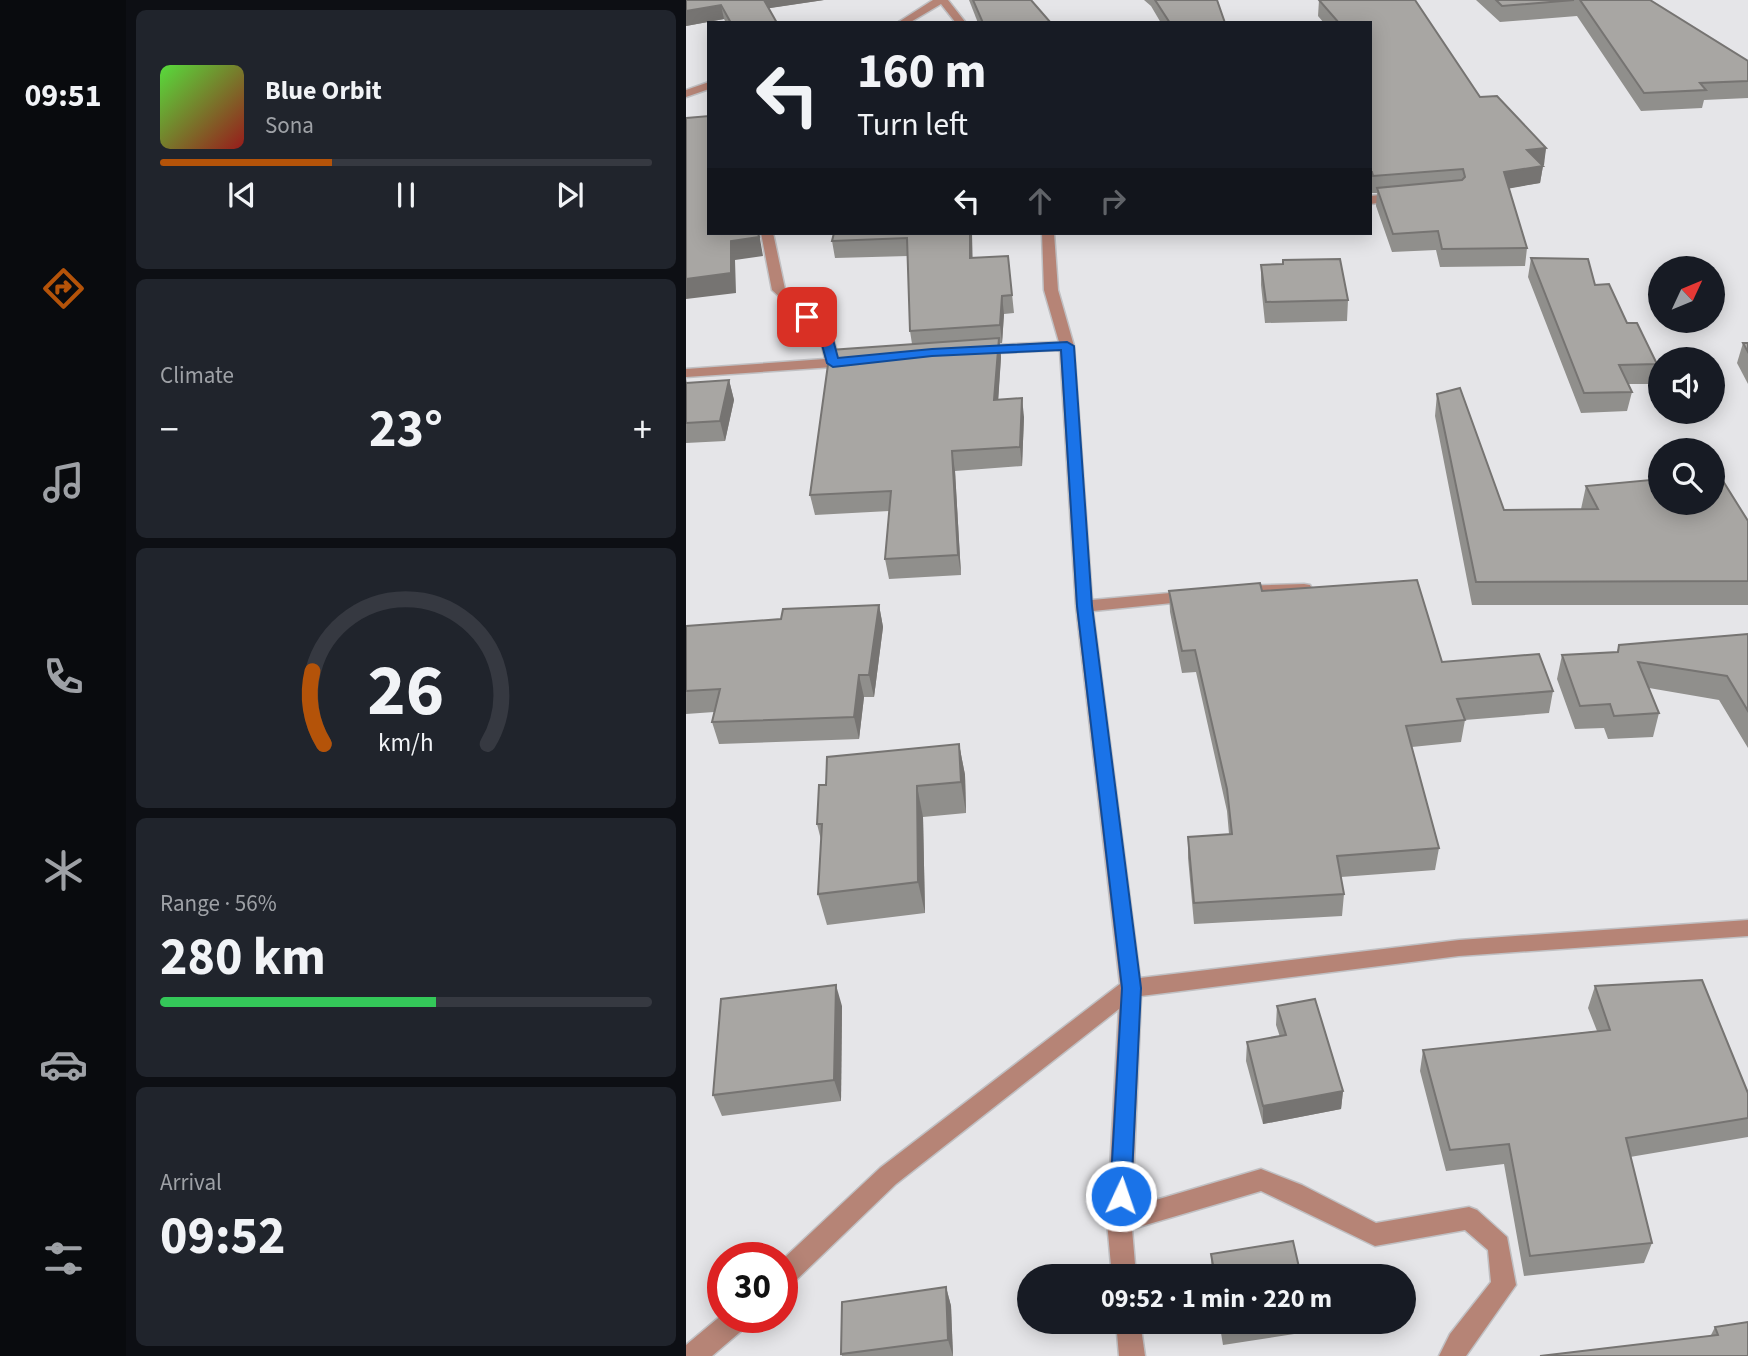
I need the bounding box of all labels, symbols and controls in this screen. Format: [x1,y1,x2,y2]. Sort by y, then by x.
text: 160 m [857,37,986,107]
icon: left [742,49,833,140]
text: Blue Orbit [265,72,382,109]
text: 09:51 [24,73,102,119]
text: Turn left [857,102,968,148]
text: Sona [265,109,314,142]
icon: previous [223,176,261,214]
icon: pause [387,176,425,214]
icon: next [551,176,589,214]
icon: left [948,182,986,220]
icon: ahead [1021,182,1059,220]
icon: right [1094,182,1132,220]
north arrow [1648,256,1726,332]
map controls [1648,256,1725,515]
icon: directions [39,264,88,313]
pin [777,287,837,347]
icon: arrive [788,298,826,336]
button: sound [1648,347,1725,424]
text: Climate [160,359,234,392]
text: 23° [369,393,443,467]
text: − [160,403,179,457]
text: + [633,403,652,457]
button: search [1648,438,1725,515]
icon: music [39,458,88,507]
text: 26 [368,639,444,743]
icon: phone [39,652,88,701]
text: km/h [378,725,434,761]
icon: climate [39,846,88,895]
text: Range · 56% [160,887,277,920]
text: 280 km [160,921,326,995]
icon: car [39,1040,88,1089]
position arrow [1084,1159,1158,1233]
text: Arrival [160,1166,222,1199]
text: 09:52 [160,1200,285,1274]
icon: filters [39,1234,88,1283]
speed limit sign: 30 [707,1242,798,1333]
text: 09:52 · 1 min · 220 m [1101,1280,1332,1317]

